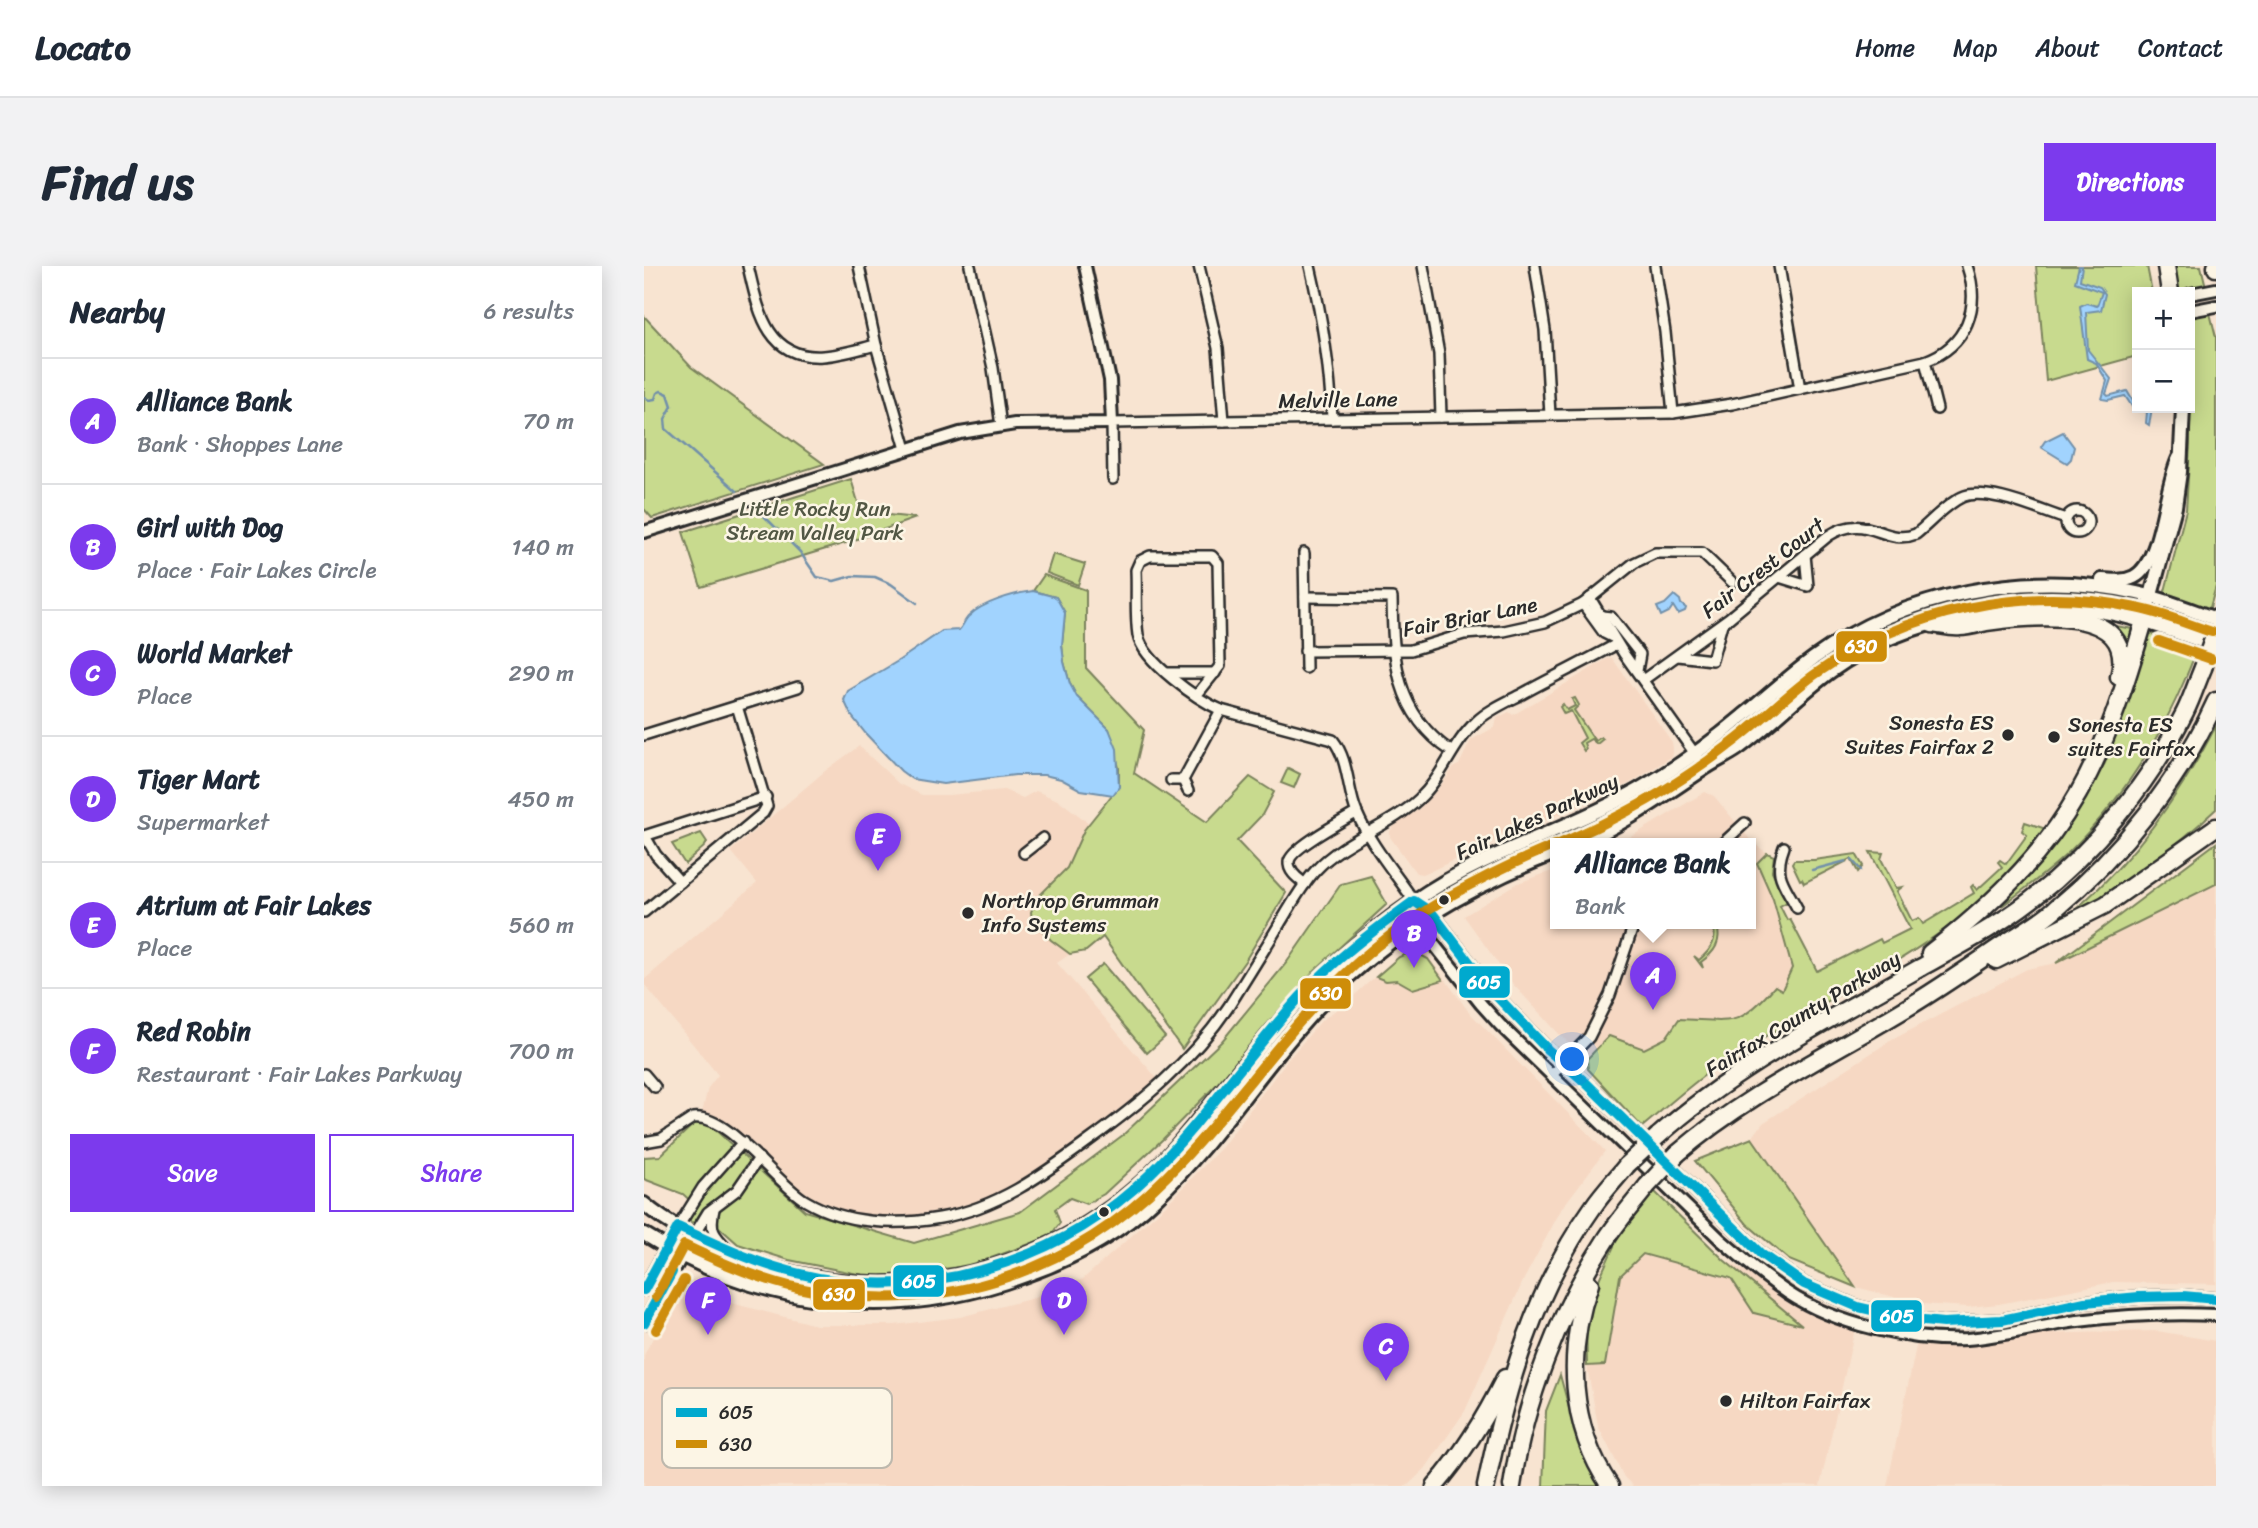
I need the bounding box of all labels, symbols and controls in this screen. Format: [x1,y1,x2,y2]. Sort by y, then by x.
text: Locato [35,19,131,77]
text: Home [1855,27,1915,69]
text: Map [1953,27,1997,69]
text: About [2035,27,2100,69]
text: Contact [2138,27,2223,69]
text: Find us [42,139,194,226]
button: Directions [2044,143,2216,221]
text: Nearby [70,285,165,339]
map controls [2132,287,2195,413]
button: + [2132,287,2195,350]
text: 6 results [484,291,574,332]
button: − [2132,350,2195,413]
text: Alliance Bank [137,378,293,424]
street label: Melville Lane [1278,380,1398,420]
text: A [85,401,101,442]
text: 70 m [523,401,574,442]
text: Bank · Shoppes Lane [137,424,343,465]
park label: Little Rocky Run Stream Valley Park [726,490,904,552]
text: Girl with Dog [137,504,284,550]
street label: Fair Crest Court [1693,506,1834,629]
text: B [86,527,100,568]
text: 140 m [512,527,574,568]
text: Place · Fair Lakes Circle [137,550,377,591]
street label: Fair Briar Lane [1400,585,1540,649]
text: World Market [137,630,292,676]
line badge: 630 [1835,630,1888,663]
text: 630 [1843,630,1878,663]
text: C [86,653,100,694]
text: 290 m [508,653,574,694]
text: Place [137,676,192,717]
place label: Sonesta ES Suites Fairfax 2 [1845,704,1994,766]
place label: Sonesta ES suites Fairfax [2067,706,2195,768]
marker: Sonesta ES Suites Fairfax 2 [2000,727,2016,743]
marker: Sonesta ES suites Fairfax [2046,729,2062,745]
text: Tiger Mart [137,756,260,802]
street label: Fair Lakes Parkway [1449,762,1625,871]
text: D [86,779,100,820]
text: 450 m [507,779,574,820]
text: Supermarket [137,802,269,843]
pin: E [855,813,901,871]
popup [1550,838,1756,929]
text: Alliance Bank [1575,840,1731,886]
text: Atrium at Fair Lakes [137,882,371,928]
place label: Northrop Grumman Info Systems [981,882,1159,944]
text: Bank [1575,886,1626,927]
unlabelled marker [1437,893,1451,907]
text: E [87,905,99,946]
text: 560 m [509,905,574,946]
marker: Northrop Grumman Info Systems [960,905,976,921]
pin: B [1391,910,1437,968]
text: Place [137,928,192,969]
street label: Fairfax County Parkway [1698,940,1908,1088]
pin: A [1630,952,1676,1010]
line badge: 605 [1458,965,1511,999]
text: 605 [1466,966,1502,999]
line badge: 630 [1299,977,1352,1010]
text: 630 [1308,977,1343,1010]
text: Red Robin [137,1008,251,1054]
text: F [87,1031,99,1072]
text: 700 m [508,1031,574,1072]
your location [1555,1042,1589,1076]
text: Restaurant · Fair Lakes Parkway [137,1054,462,1095]
button: Save [70,1134,315,1212]
button: Share [329,1134,574,1212]
unlabelled marker [1097,1205,1111,1219]
line badge: 605 [892,1264,945,1298]
text: 605 [901,1265,937,1298]
pin: F [685,1277,731,1335]
pin: D [1041,1277,1087,1335]
line badge: 630 [812,1278,866,1311]
text: 630 [821,1278,856,1311]
line badge: 605 [1870,1299,1923,1333]
text: 605 [1879,1300,1915,1333]
pin: C [1363,1323,1409,1381]
place label: Hilton Fairfax [1740,1382,1870,1420]
legend [662,1388,892,1468]
marker: Hilton Fairfax [1718,1393,1734,1409]
text: 605 [719,1396,754,1429]
text: 630 [719,1428,752,1461]

